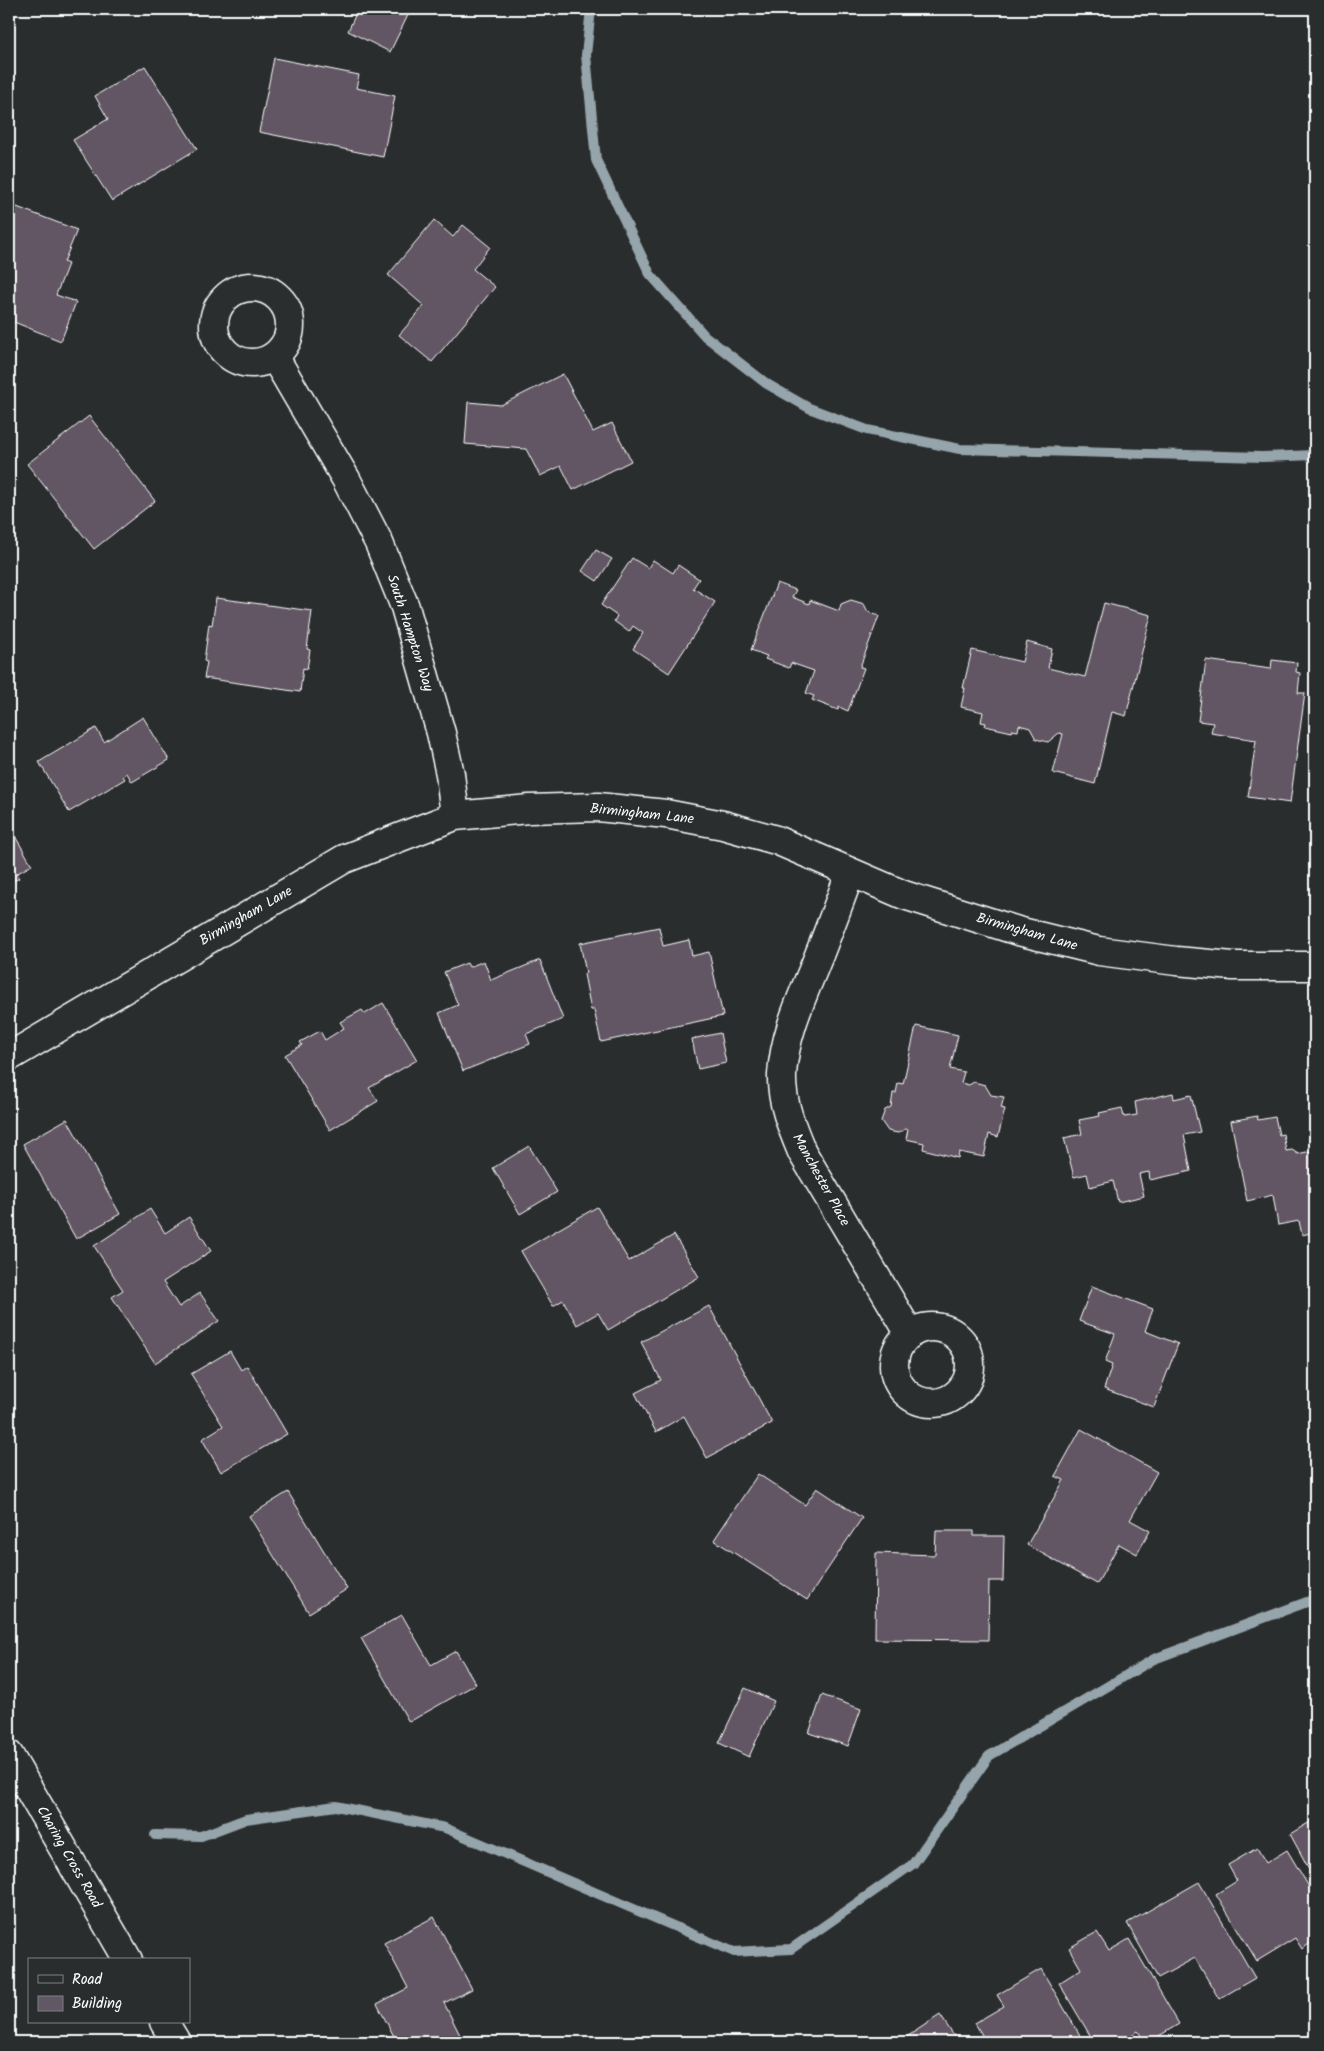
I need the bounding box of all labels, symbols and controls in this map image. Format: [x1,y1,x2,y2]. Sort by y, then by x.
street label: South Hampton Way [381,572,439,695]
street label: Birmingham Lane [589,798,696,830]
street label: Birmingham Lane [195,880,297,952]
street label: Birmingham Lane [974,907,1081,957]
street label: Manchester Place [786,1130,856,1231]
street label: Charing Cross Road [31,1802,108,1913]
legend [28,1958,190,2024]
text: Road [72,1968,103,1992]
text: Building [72,1992,122,2016]

